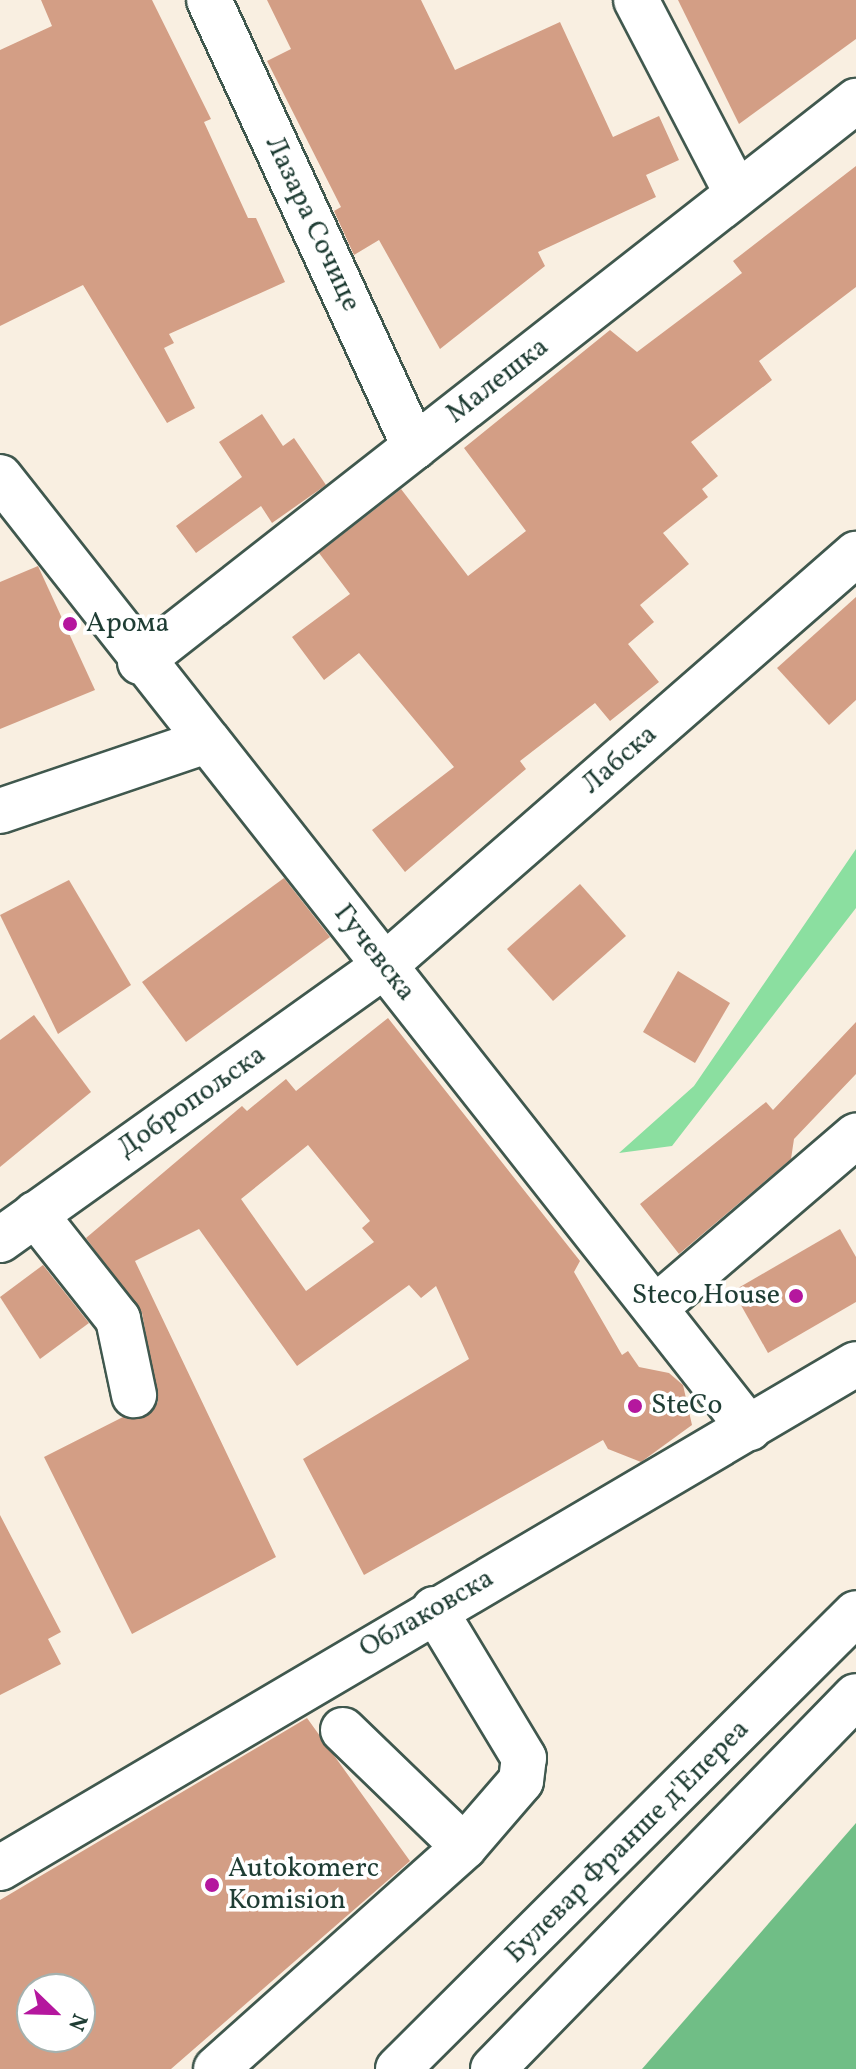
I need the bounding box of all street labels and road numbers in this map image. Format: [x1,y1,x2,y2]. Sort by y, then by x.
street label: Лазара Сочице [257,131,367,317]
street label: Малешка [440,331,556,431]
street label: Лабска [575,718,665,802]
street label: Гучевска [326,898,422,1008]
street label: Добропољска [111,1039,273,1165]
street label: Облаковска [354,1562,500,1666]
street label: Булевар Франше д'Епереа [499,1713,757,1971]

